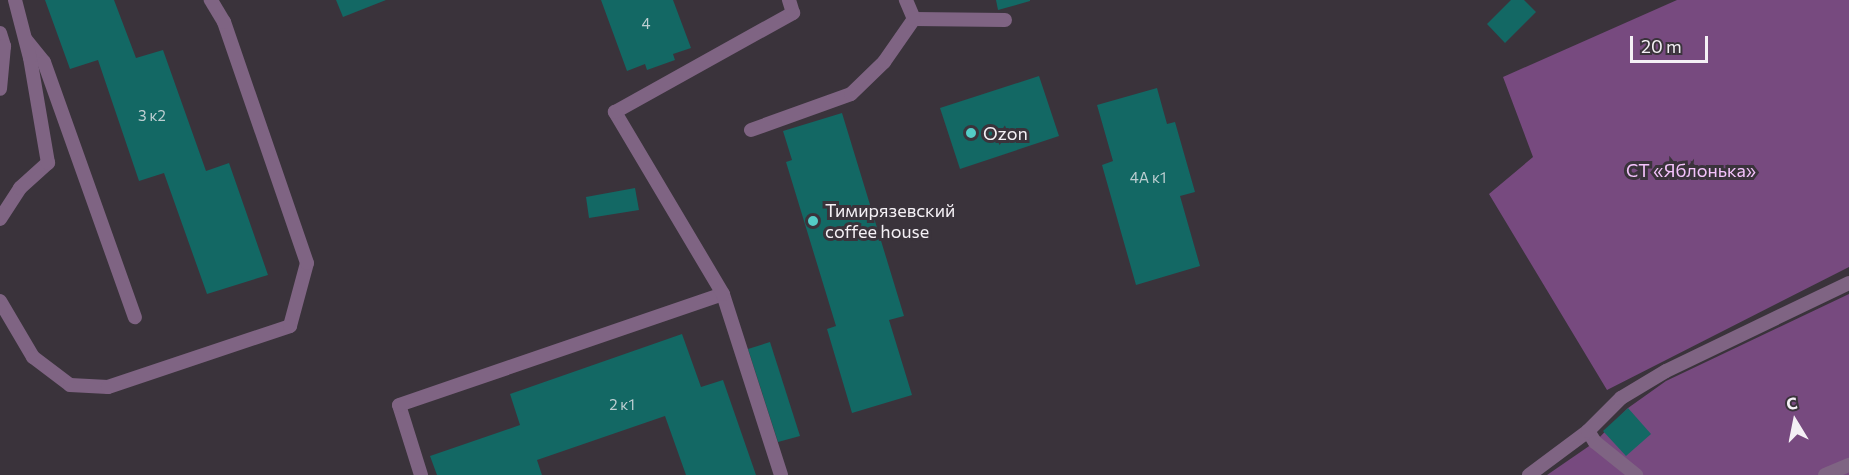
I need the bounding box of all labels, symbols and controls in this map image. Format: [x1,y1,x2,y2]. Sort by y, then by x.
house number: 4 [642,15,650,33]
scale bar [1633,24,1711,62]
text: 20 m [1641,35,1682,57]
house number: 3 к2 [138,107,166,125]
place label: Ozon [983,122,1028,144]
marker: Ozon [964,126,978,140]
park label: СТ «Яблонька» [1626,159,1756,181]
house number: 4А к1 [1130,169,1166,187]
place label: Тимирязевский coffee house [825,200,955,242]
marker: Тимирязевский coffee house [806,214,820,228]
north arrow [1765,391,1825,451]
text: С [1785,392,1799,413]
house number: 2 к1 [609,396,635,414]

